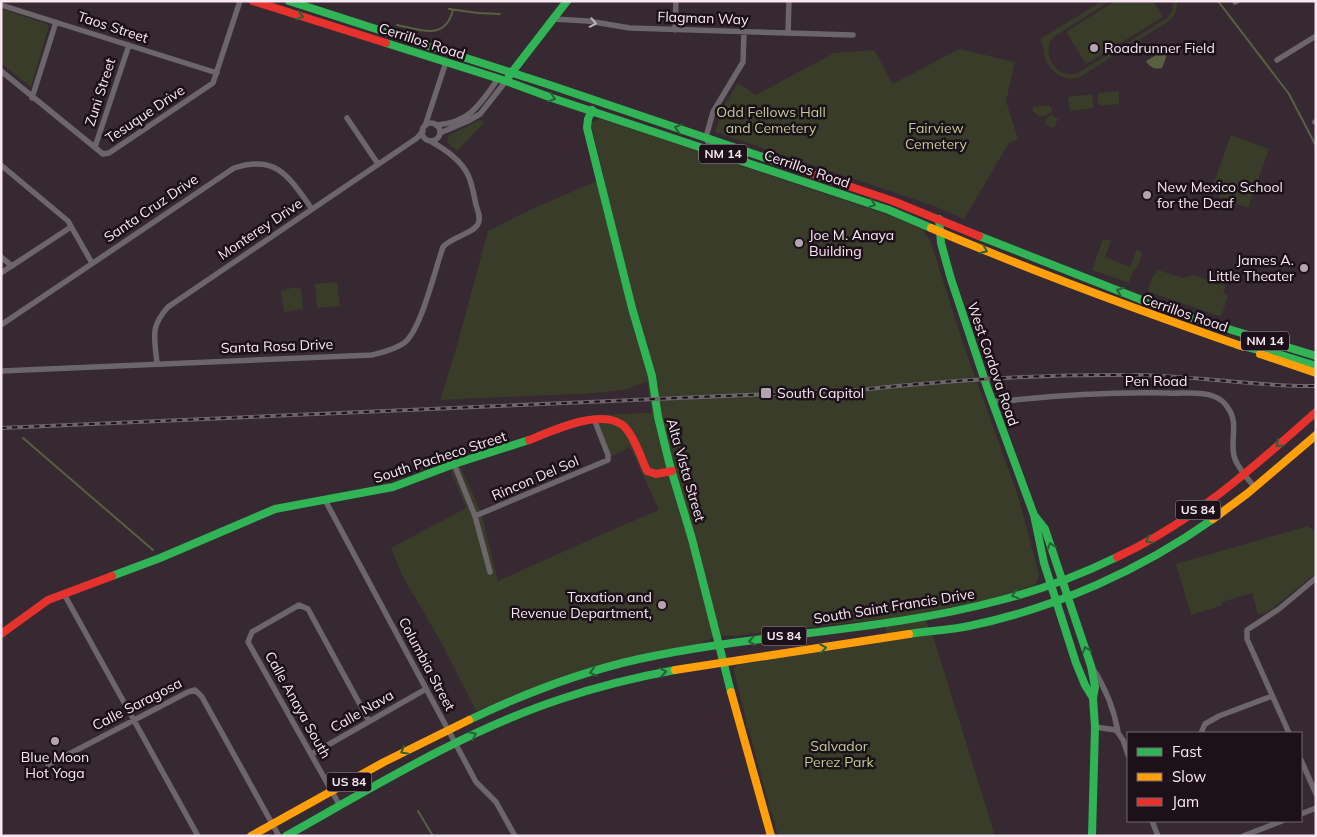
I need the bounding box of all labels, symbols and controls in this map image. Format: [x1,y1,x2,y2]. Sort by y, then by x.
street label: Taos Street [75,7,151,47]
street label: Flagman Way [657,7,749,29]
one-way arrow [295,10,303,20]
one-way arrow [589,17,598,27]
street label: Cerrillos Road [377,19,467,63]
place label: Roadrunner Field [1104,39,1215,57]
marker: Roadrunner Field [1088,42,1100,54]
street label: Zuni Street [81,56,119,128]
street label: Tesuque Drive [102,81,188,147]
one-way arrow [548,92,556,102]
park label: Odd Fellows Hall and Cemetery [716,103,826,137]
park label: Fairview Cemetery [905,119,968,153]
one-way arrow [675,124,683,134]
road number: NM 14 [699,144,747,164]
street label: Cerrillos Road [762,146,852,192]
street label: Santa Cruz Drive [100,170,202,246]
place label: New Mexico School for the Deaf [1157,178,1283,212]
marker: New Mexico School for the Deaf [1141,189,1153,201]
street label: Monterey Drive [214,194,306,264]
one-way arrow [868,199,876,209]
place label: Joe M. Anaya Building [809,226,894,260]
marker: Joe M. Anaya Building [793,237,805,249]
one-way arrow [979,244,988,255]
place label: James A. Little Theater [1209,251,1295,285]
marker: James A. Little Theater [1298,262,1310,274]
one-way arrow [1116,287,1124,297]
street label: Cerrillos Road [1140,290,1230,336]
street label: West Cordova Road [963,300,1023,428]
road number: NM 14 [1241,332,1289,351]
street label: Santa Rosa Drive [220,335,334,357]
street label: Pen Road [1125,372,1187,390]
place label: South Capitol [777,384,864,402]
marker: South Capitol [759,386,773,400]
street label: Alta Vista Street [663,416,709,524]
street label: South Pacheco Street [371,427,509,487]
one-way arrow [1276,439,1285,448]
street label: Rincon Del Sol [489,452,581,504]
road number: US 84 [1176,500,1220,520]
one-way arrow [1145,534,1154,544]
one-way arrow [1046,542,1056,551]
street label: South Saint Francis Drive [812,584,976,628]
place label: Taxation and Revenue Department, [511,588,652,622]
one-way arrow [1012,590,1020,600]
marker: Taxation and Revenue Department, [656,599,668,611]
street label: Columbia Street [395,614,459,714]
road number: US 84 [762,626,806,646]
one-way arrow [748,635,756,646]
one-way arrow [820,643,828,654]
one-way arrow [1082,646,1092,655]
street label: Calle Anaya South [261,648,335,762]
one-way arrow [589,666,597,676]
one-way arrow [659,668,667,678]
street label: Calle Saragosa [89,674,185,734]
street label: Calle Nava [327,686,397,736]
one-way arrow [468,731,477,741]
legend [1127,732,1302,822]
marker: Blue Moon Hot Yoga [49,735,61,747]
park label: Salvador Perez Park [804,737,874,771]
text: Fast [1172,742,1202,761]
one-way arrow [400,745,409,755]
place label: Blue Moon Hot Yoga [21,748,89,782]
text: Slow [1172,767,1206,786]
road number: US 84 [326,772,372,792]
text: Jam [1172,792,1199,811]

